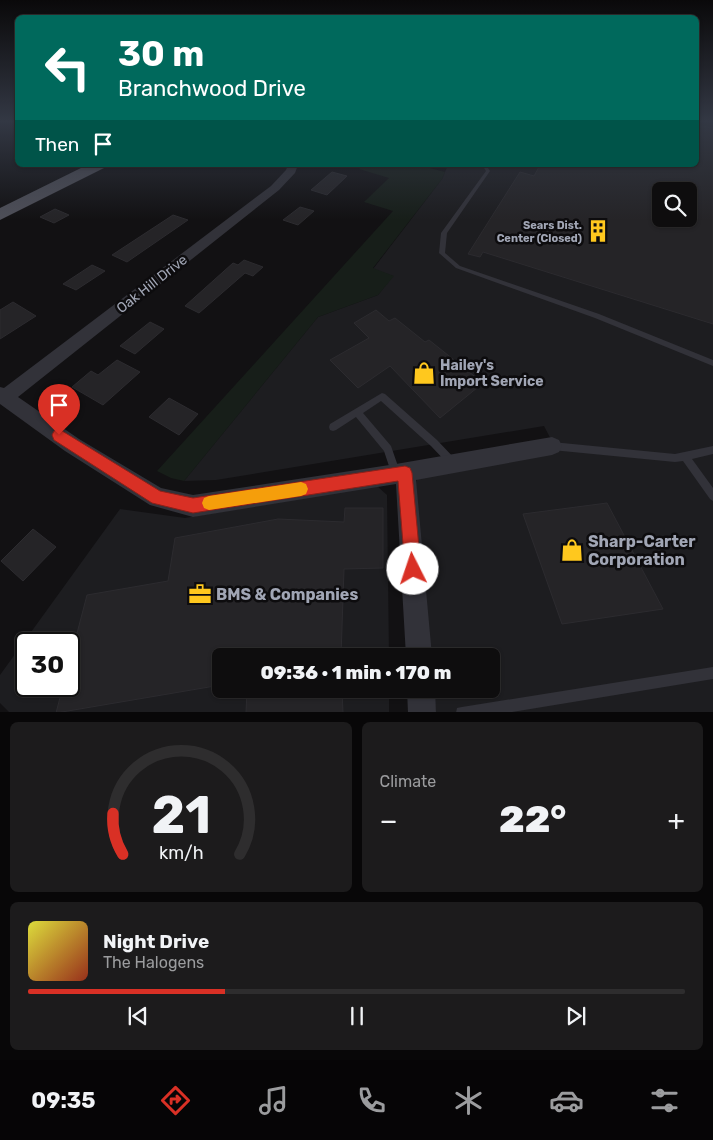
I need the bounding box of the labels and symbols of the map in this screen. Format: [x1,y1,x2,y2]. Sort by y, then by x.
building icon: Sears Dist. Center (Closed) [585,218,611,244]
place label: Sears Dist. Center (Closed) [497,219,582,245]
street label: Oak Hill Drive [113,251,191,317]
place label: Hailey's Import Service [440,357,544,390]
shop icon: Hailey's Import Service [411,360,437,386]
pin [38,384,80,435]
place label: Sharp-Carter Corporation [588,532,696,569]
shop icon: Sharp-Carter Corporation [559,537,585,563]
position arrow [386,542,438,594]
office icon: BMS & Companies [187,581,213,607]
place label: BMS & Companies [216,585,358,604]
speed limit sign: 30 [15,632,80,697]

